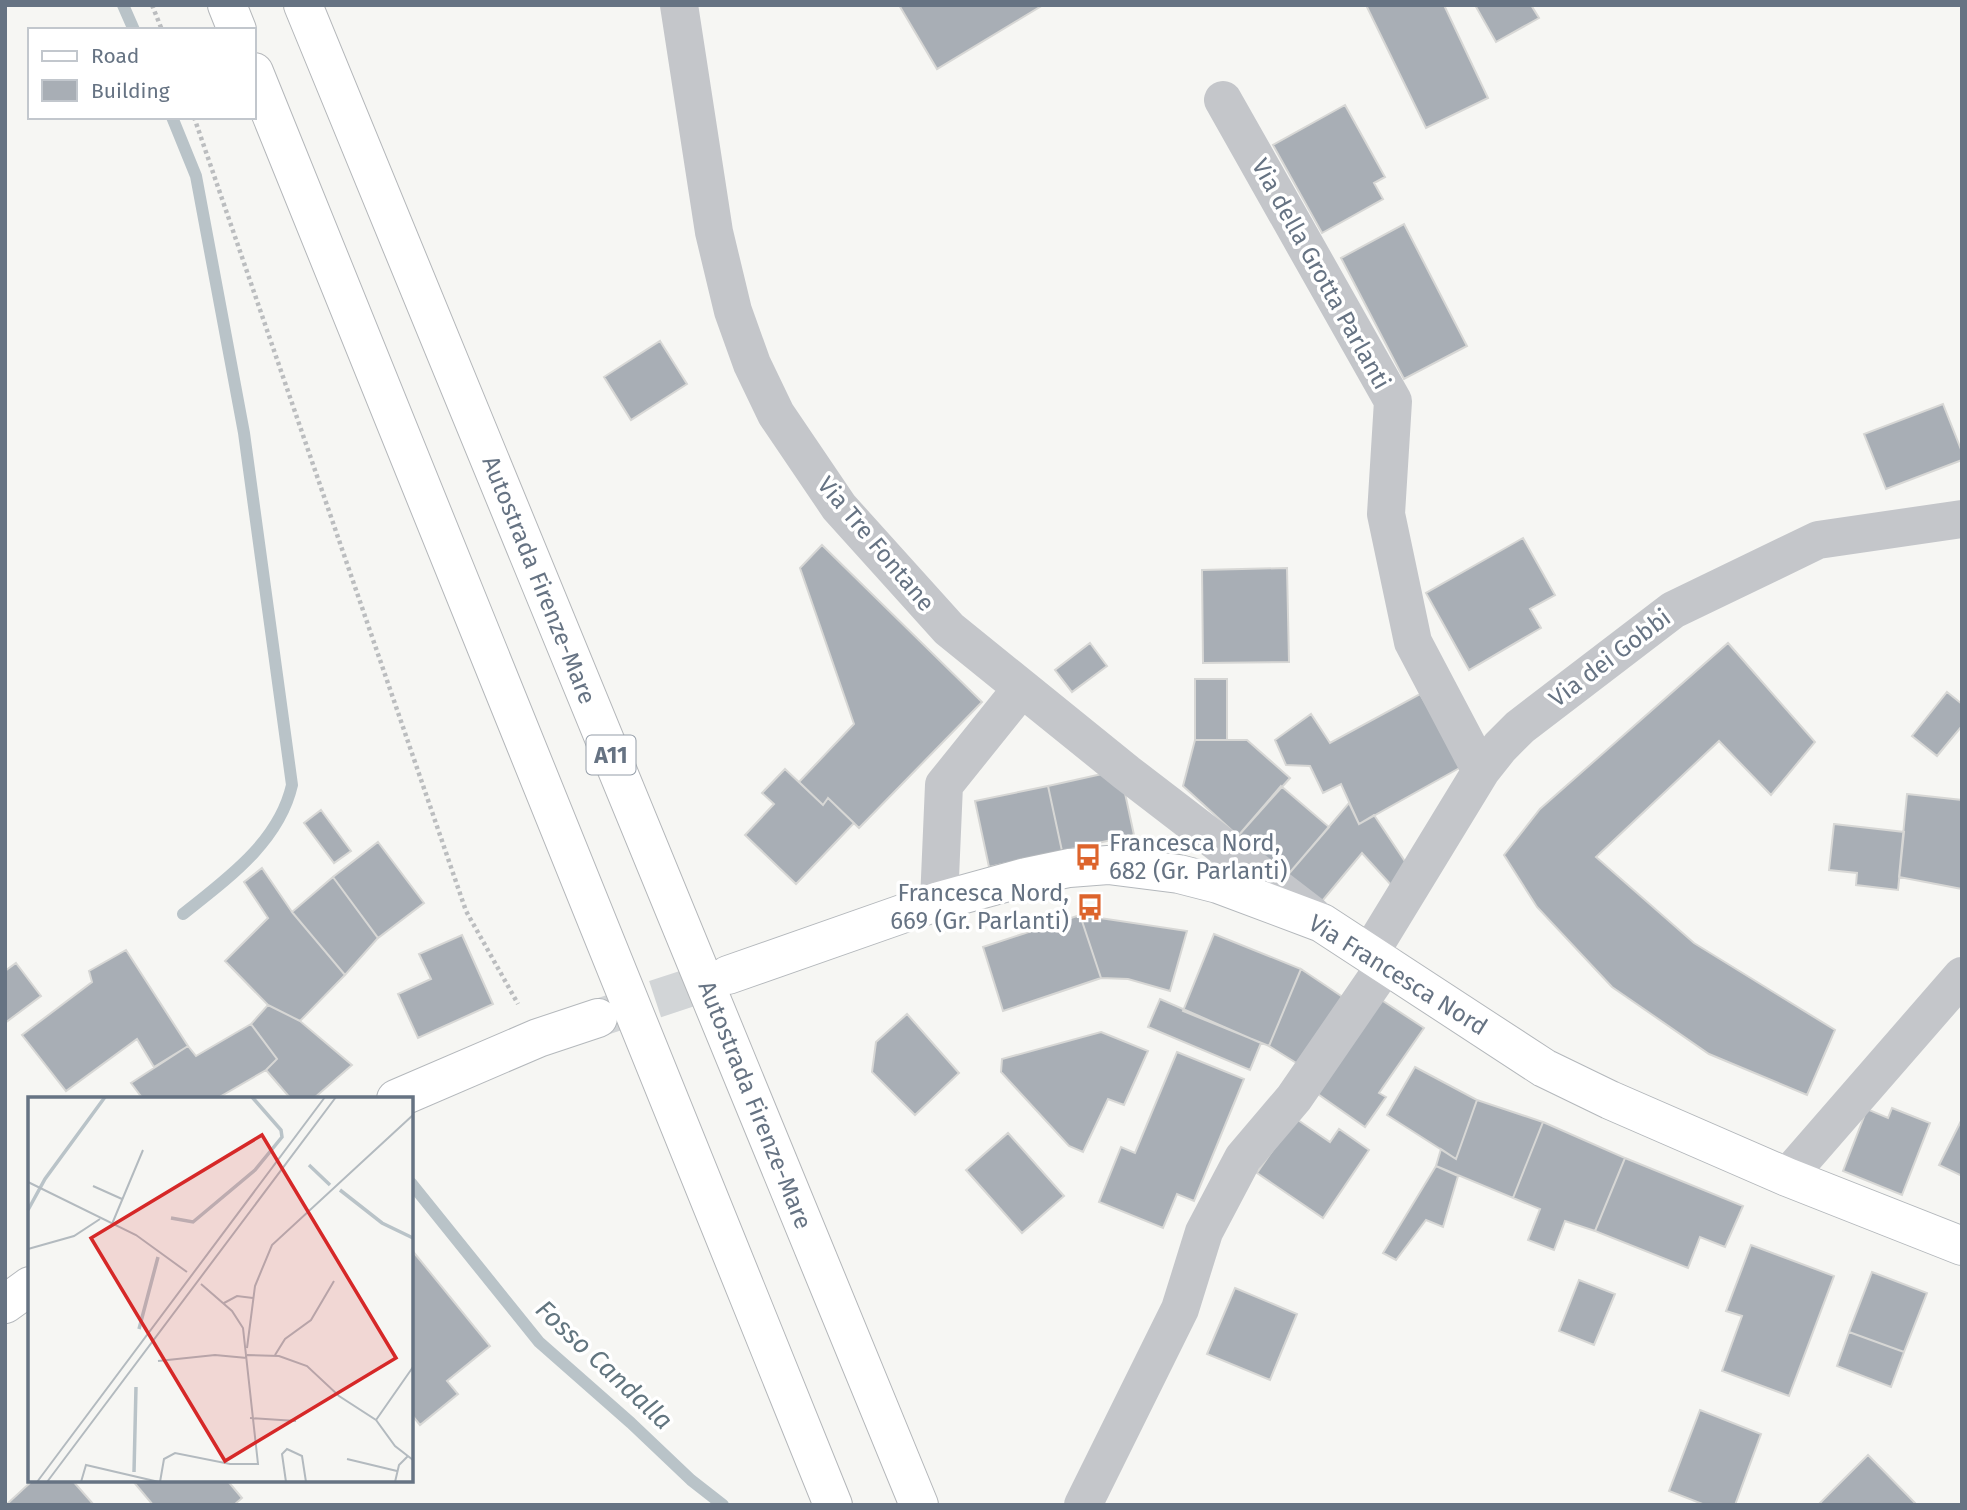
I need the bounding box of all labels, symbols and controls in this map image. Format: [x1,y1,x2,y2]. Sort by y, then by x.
legend [28,28,256,119]
text: Road [91,43,139,69]
text: Building [91,78,170,104]
street label: Via della Grotta Parlanti [1246,154,1396,394]
street label: Autostrada Firenze-Mare [476,452,602,708]
street label: Via Tre Fontane [812,471,940,617]
street label: Via dei Gobbi [1544,603,1676,713]
road number: A11 [586,736,636,775]
place label: Francesca Nord, 682 (Gr. Parlanti) [1109,829,1288,885]
bus stop icon: Francesca Nord, 682 (Gr. Parlanti) [1073,842,1103,872]
place label: Francesca Nord, 669 (Gr. Parlanti) [890,879,1069,935]
bus stop icon: Francesca Nord, 669 (Gr. Parlanti) [1075,892,1105,922]
street label: Via Francesca Nord [1304,909,1492,1041]
street label: Autostrada Firenze-Mare [692,977,818,1233]
inset map [28,1097,413,1482]
water label: Fosso Candalla [529,1294,679,1436]

